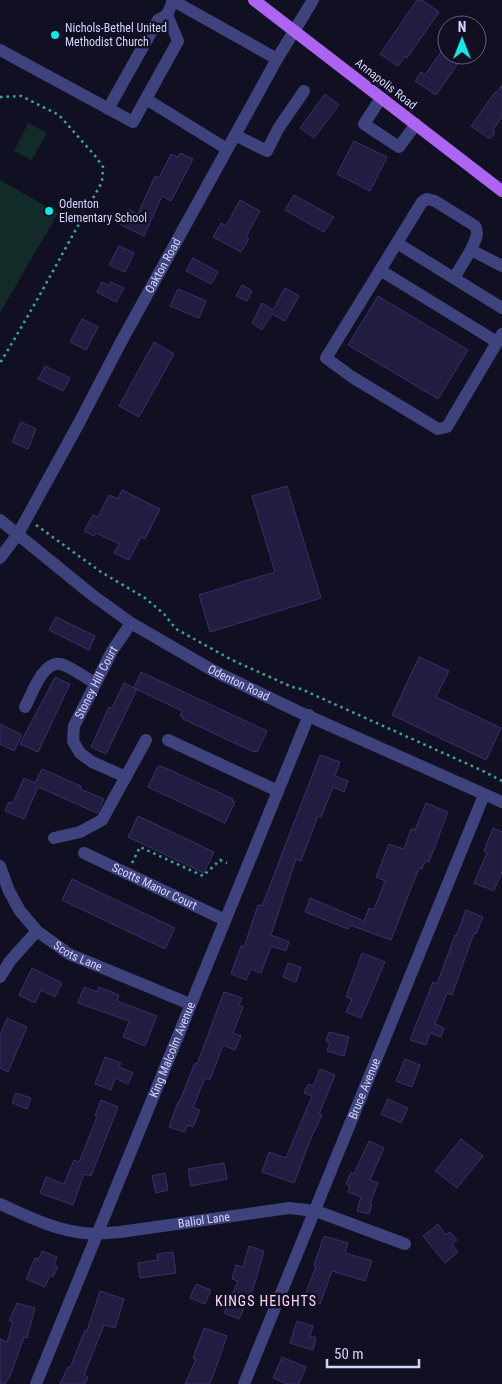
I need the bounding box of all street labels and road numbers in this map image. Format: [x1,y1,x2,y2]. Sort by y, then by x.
street label: Annapolis Road [353,56,420,112]
street label: Oakton Road [142,236,184,296]
street label: Stoney Hill Court [72,643,121,721]
street label: Odenton Road [205,662,272,704]
street label: Scotts Manor Court [110,860,200,913]
street label: Scots Lane [51,938,105,974]
street label: King Malcolm Avenue [147,999,198,1100]
street label: Bruce Avenue [346,1056,383,1121]
street label: Baliol Lane [177,1209,231,1231]

